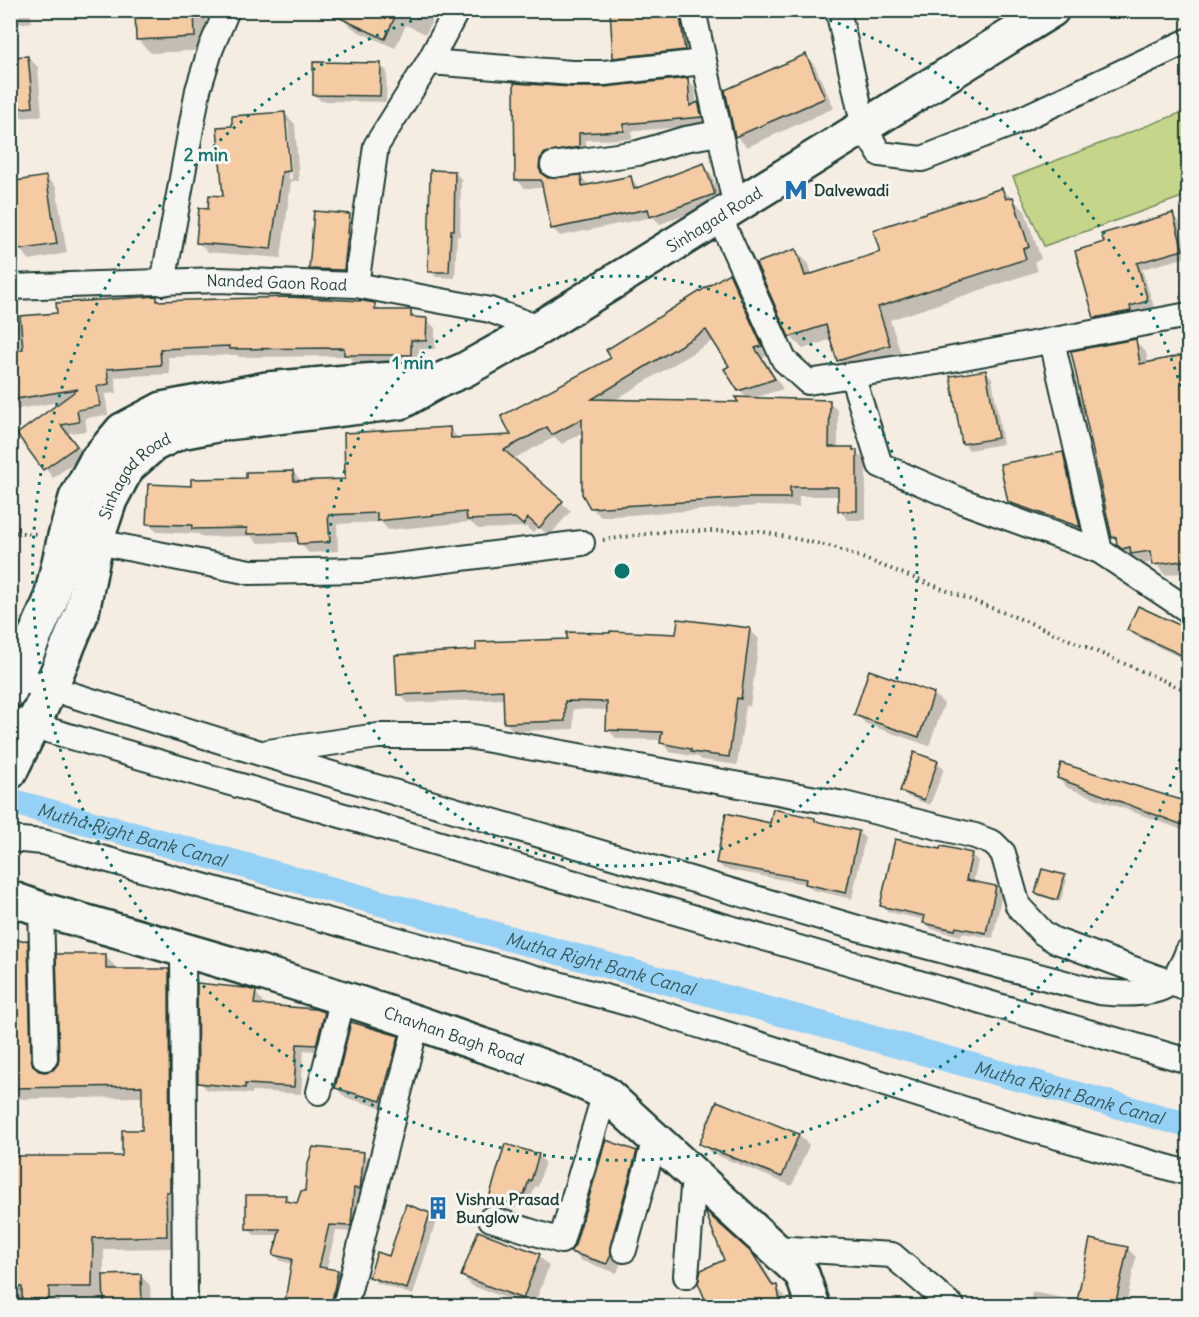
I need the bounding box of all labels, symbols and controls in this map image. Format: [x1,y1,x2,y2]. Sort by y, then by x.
text: 2 min [184,143,229,166]
metro station icon: Dalvewadi [783,177,809,203]
place label: Dalvewadi [814,180,889,200]
street label: Sinhagad Road [663,182,766,257]
street label: Nanded Gaon Road [206,270,348,295]
text: 1 min [392,351,434,374]
street label: Sinhagad Road [94,428,174,522]
centre of rings [612,561,632,581]
water label: Mutha Right Bank Canal [34,797,231,872]
water label: Mutha Right Bank Canal [503,926,700,1001]
street label: Chavhan Bagh Road [381,1002,527,1069]
water label: Mutha Right Bank Canal [972,1055,1169,1130]
place label: Vishnu Prasad Bunglow [456,1189,560,1228]
building icon: Vishnu Prasad Bunglow [425,1195,451,1221]

